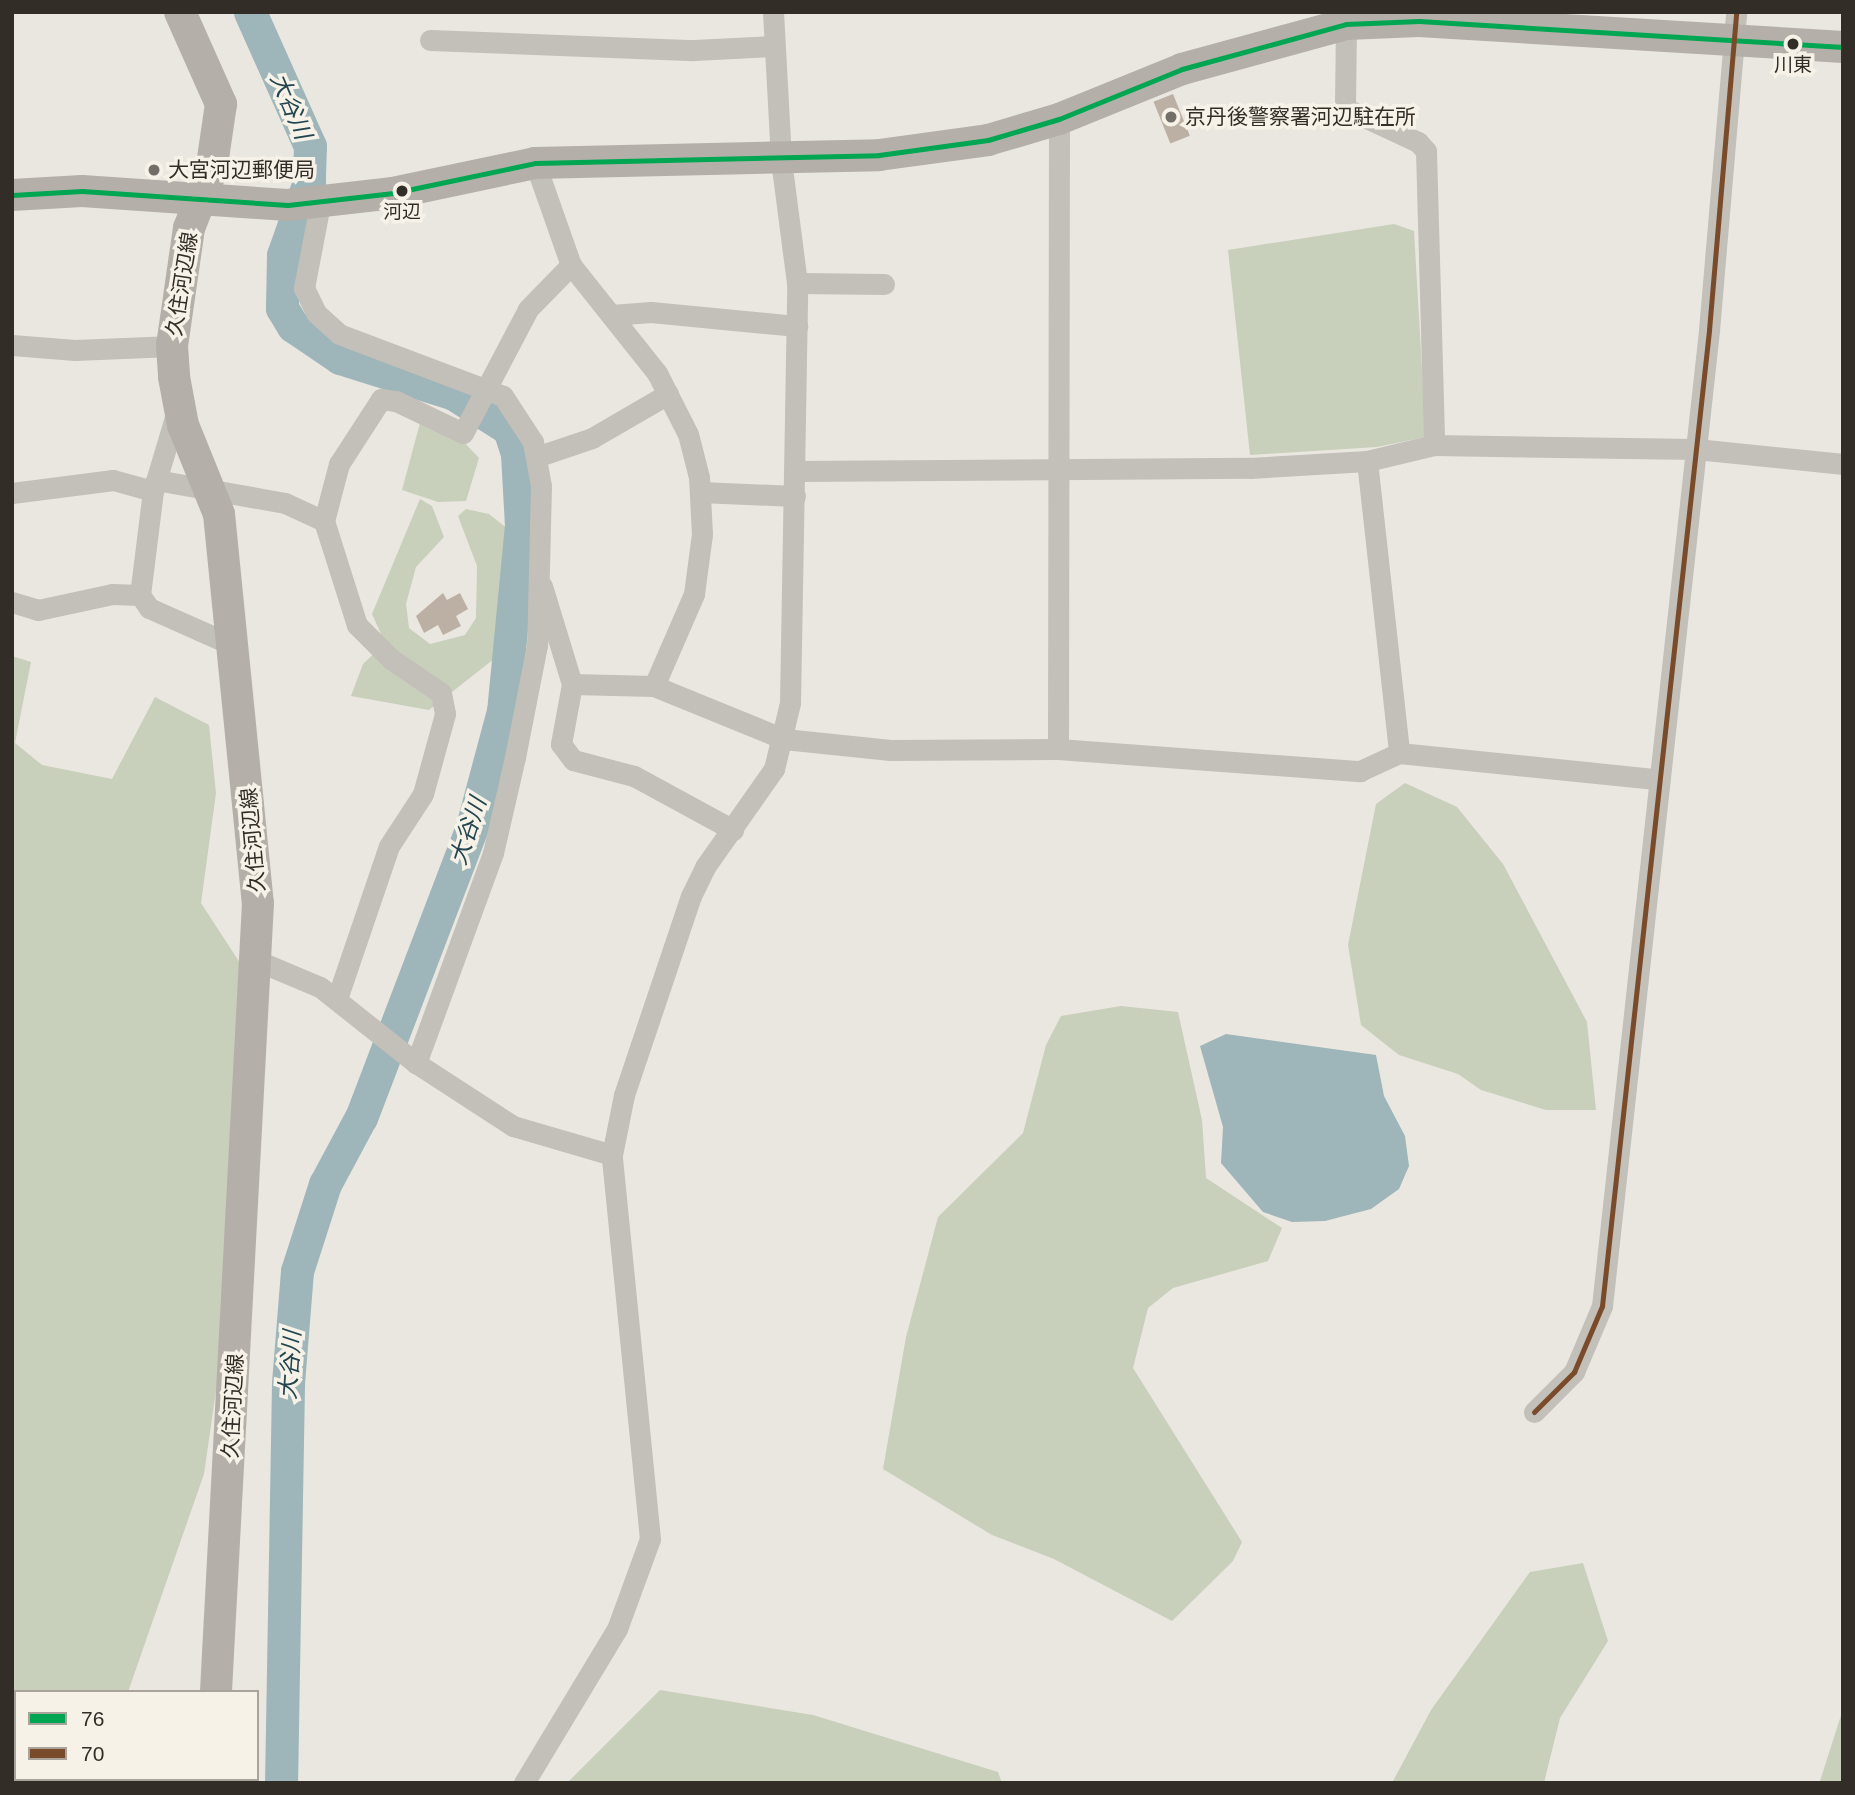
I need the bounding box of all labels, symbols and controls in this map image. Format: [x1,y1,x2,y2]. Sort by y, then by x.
marker: 川東 [1786,37,1800,51]
place label: 川東 [1774,54,1812,76]
water label: 大谷川 [265,69,317,143]
place label: 京丹後警察署河辺駐在所 [1185,104,1416,130]
marker: 京丹後警察署河辺駐在所 [1163,109,1179,125]
place label: 大宮河辺郵便局 [168,157,315,183]
marker: 大宮河辺郵便局 [146,162,162,178]
marker: 河辺 [395,184,409,198]
place label: 河辺 [383,201,421,223]
street label: 久住河辺線 [161,230,203,338]
street label: 久住河辺線 [236,787,270,893]
water label: 大谷川 [444,794,492,868]
water label: 大谷川 [274,1330,306,1400]
street label: 久住河辺線 [218,1353,248,1459]
legend [14,1690,259,1781]
text: 76 [81,1707,104,1730]
text: 70 [81,1742,104,1765]

